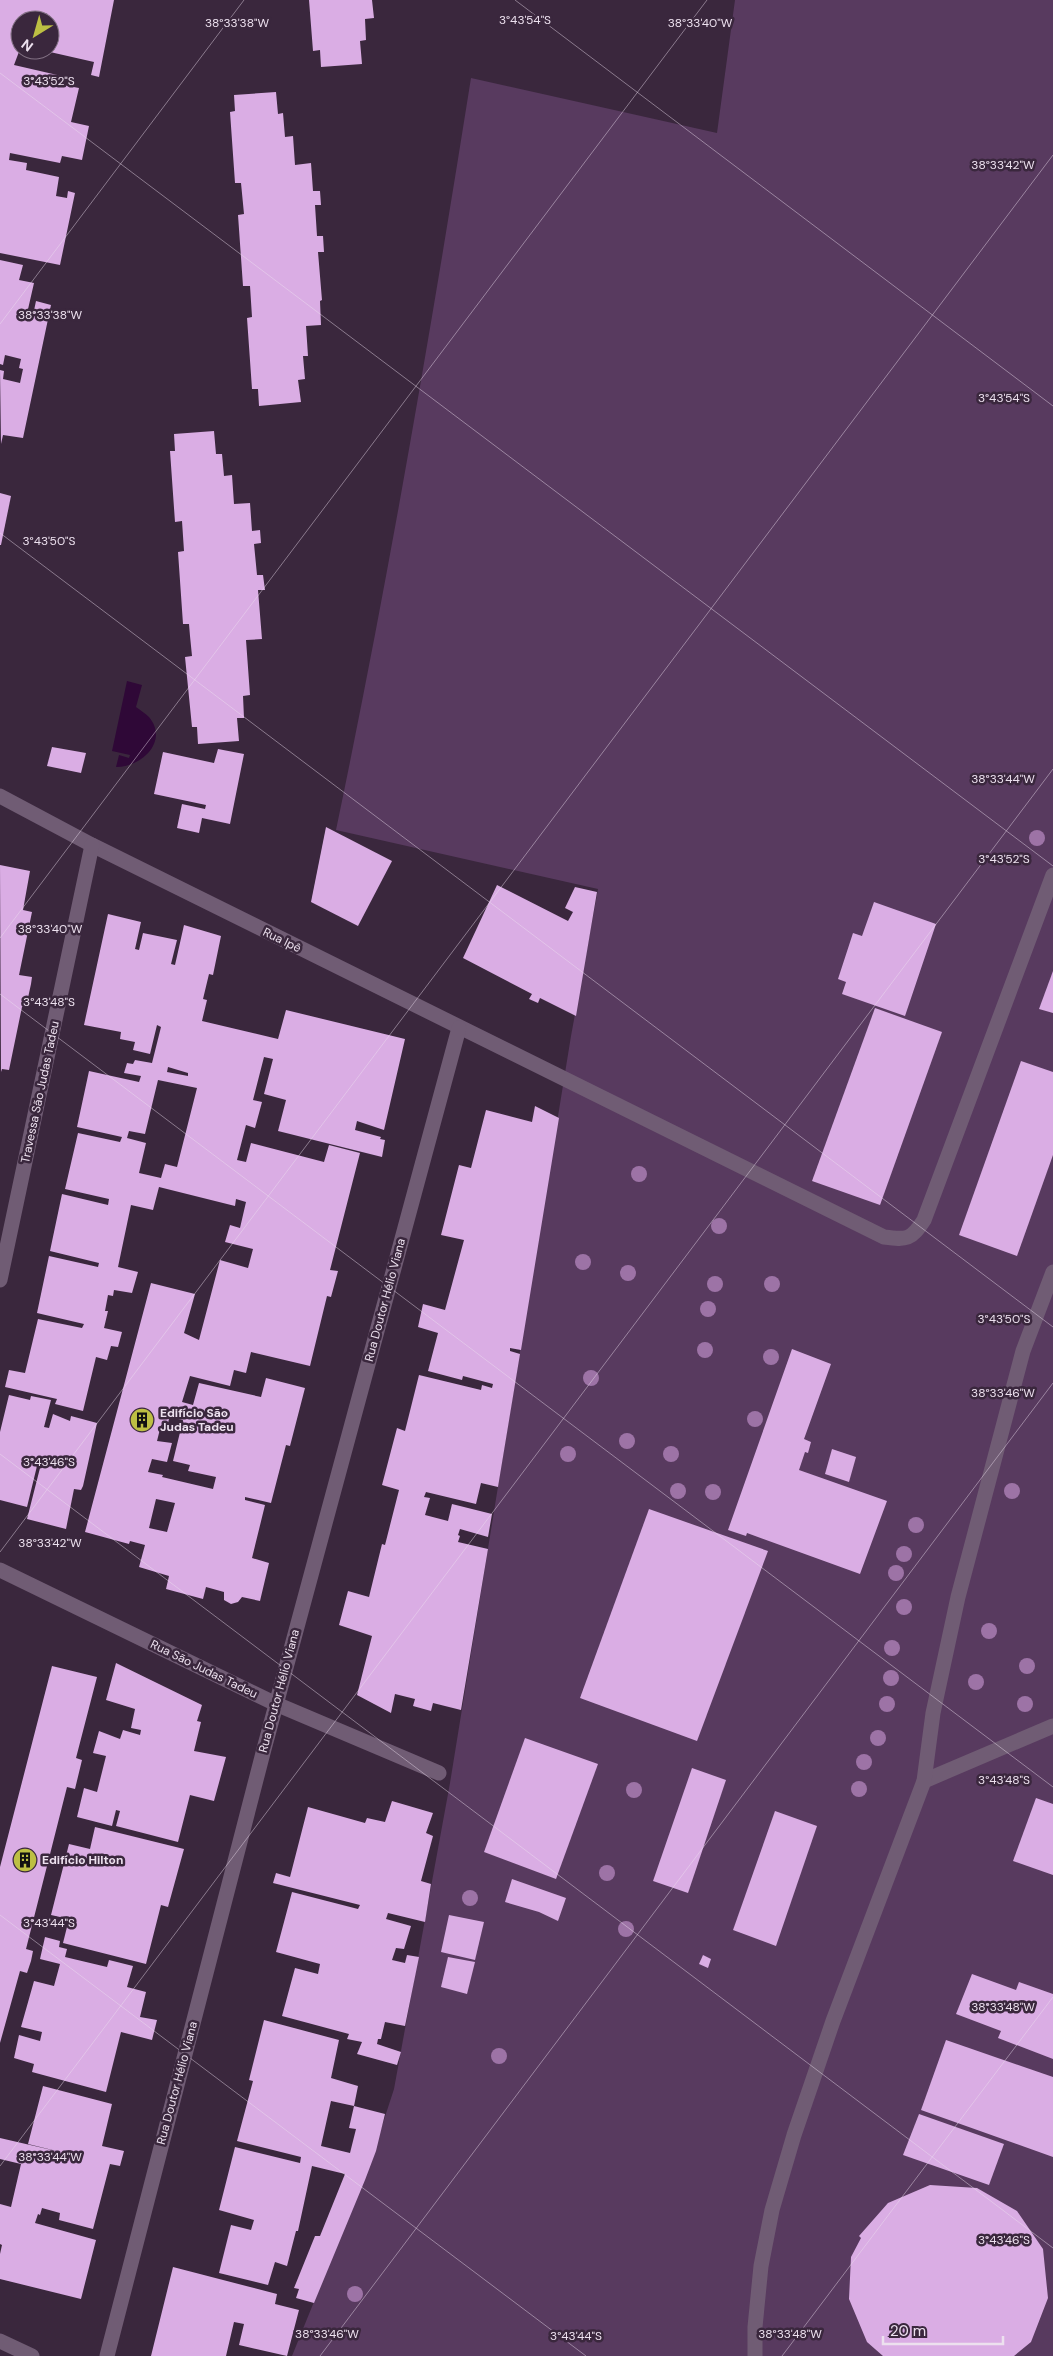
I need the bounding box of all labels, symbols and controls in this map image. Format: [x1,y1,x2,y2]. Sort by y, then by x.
north arrow [10,10,60,60]
text: 3°43'54"S [499,12,551,28]
text: 38°33'38"W [205,15,269,31]
text: 38°33'40"W [668,15,733,31]
text: N [18,35,37,56]
text: 3°43'52"S [23,73,75,89]
text: 38°33'42"W [971,157,1035,173]
text: 38°33'38"W [18,307,82,323]
text: 3°43'54"S [978,390,1030,406]
text: 3°43'50"S [22,533,76,549]
text: 38°33'44"W [971,771,1035,787]
text: 3°43'52"S [978,851,1030,867]
text: 38°33'40"W [18,921,83,937]
street label: Rua Ipê [260,924,304,956]
text: 3°43'48"S [23,994,75,1010]
street label: Travessa São Judas Tadeu [17,1019,63,1165]
street label: Rua Doutor Hélio Viana [361,1237,409,1363]
text: 3°43'50"S [977,1311,1031,1327]
text: 38°33'46"W [971,1385,1035,1401]
place label: Edifício São Judas Tadeu [160,1405,234,1435]
building icon: Edifício São Judas Tadeu [129,1407,155,1433]
text: 3°43'46"S [23,1454,75,1470]
text: 38°33'42"W [18,1535,82,1551]
street label: Rua Doutor Hélio Viana [255,1628,303,1754]
street label: Rua São Judas Tadeu [148,1636,260,1702]
text: 3°43'48"S [978,1772,1030,1788]
building icon: Edifício Hilton [12,1847,38,1873]
place label: Edifício Hilton [42,1852,123,1868]
text: 3°43'44"S [23,1915,75,1931]
text: 38°33'48"W [971,1999,1035,2015]
street label: Rua Doutor Hélio Viana [153,2020,201,2146]
text: 38°33'44"W [18,2149,82,2165]
text: 3°43'46"S [978,2232,1030,2248]
scale bar [883,2314,1003,2346]
text: 20 m [890,2321,926,2341]
text: 38°33'46"W [295,2326,359,2342]
text: 38°33'48"W [758,2326,822,2342]
text: 3°43'44"S [550,2328,602,2344]

